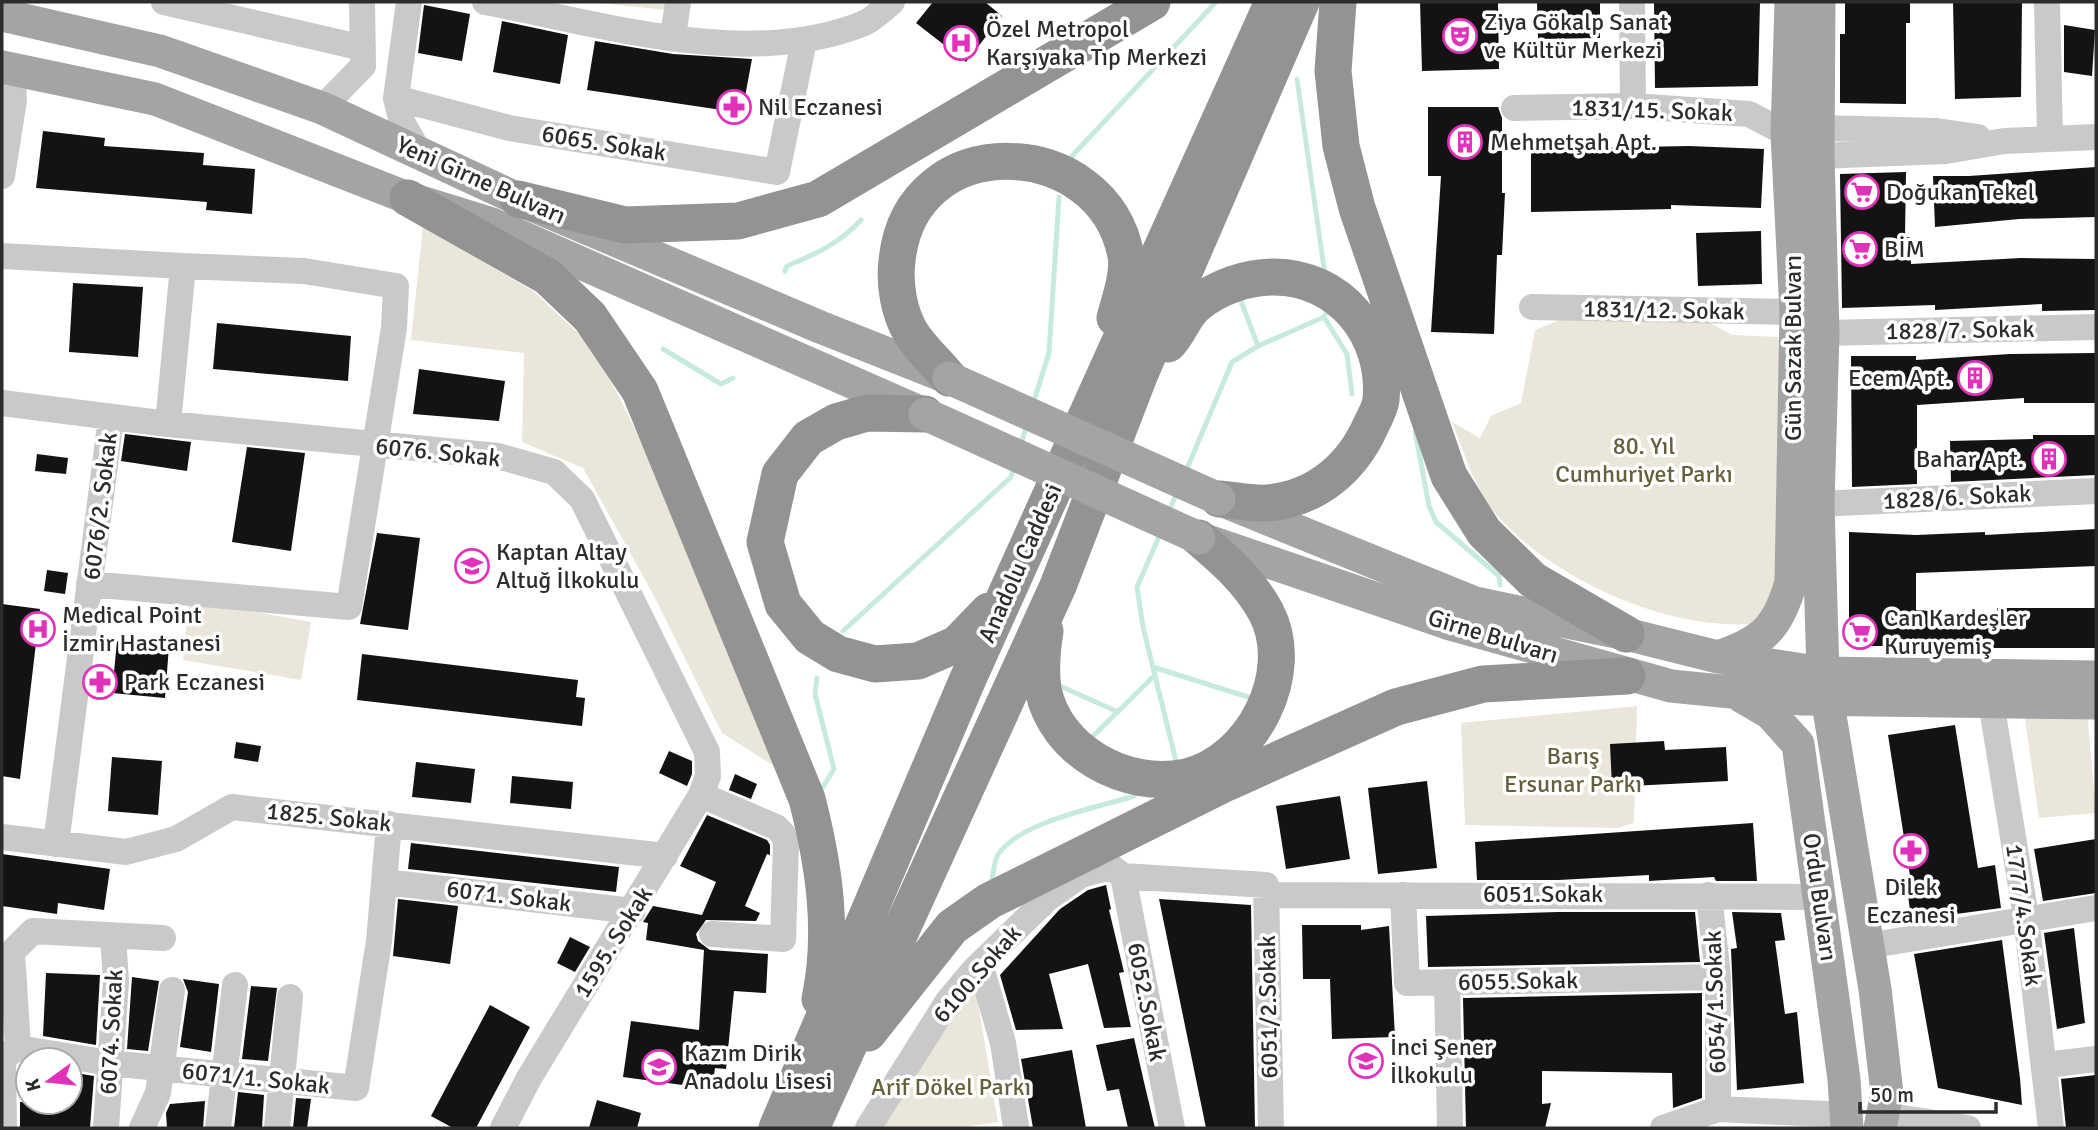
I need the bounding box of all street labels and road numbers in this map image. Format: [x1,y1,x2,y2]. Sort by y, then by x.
street label: 1831/15. Sokak [1571,92,1733,128]
street label: 6065. Sokak [540,118,668,168]
street label: Yeni Girne Bulvarı [392,129,570,231]
street label: Gün Sazak Bulvarı [1778,255,1808,441]
street label: 1831/12. Sokak [1583,294,1745,326]
street label: 1828/7. Sokak [1885,314,2035,346]
street label: 6076/2. Sokak [76,430,124,582]
street label: 6076. Sokak [374,431,502,473]
street label: 1828/6. Sokak [1882,478,2032,516]
street label: Anadolu Caddesi [971,479,1069,647]
street label: Girne Bulvarı [1424,602,1562,670]
street label: 1825. Sokak [265,796,393,838]
street label: Ordu Bulvarı [1796,831,1844,963]
street label: 1777/4.Sokak [1999,842,2049,988]
street label: 6071. Sokak [445,873,573,919]
street label: 6051.Sokak [1483,879,1603,909]
street label: 1595. Sokak [567,881,659,1003]
street label: 6100.Sokak [926,919,1028,1029]
street label: 6054/1.Sokak [1698,930,1732,1074]
street label: 6051/2.Sokak [1252,935,1284,1079]
street label: 6052.Sokak [1121,940,1173,1064]
street label: 6055.Sokak [1458,965,1578,997]
street label: 6074. Sokak [93,969,129,1095]
street label: 6071/1. Sokak [181,1055,331,1101]

